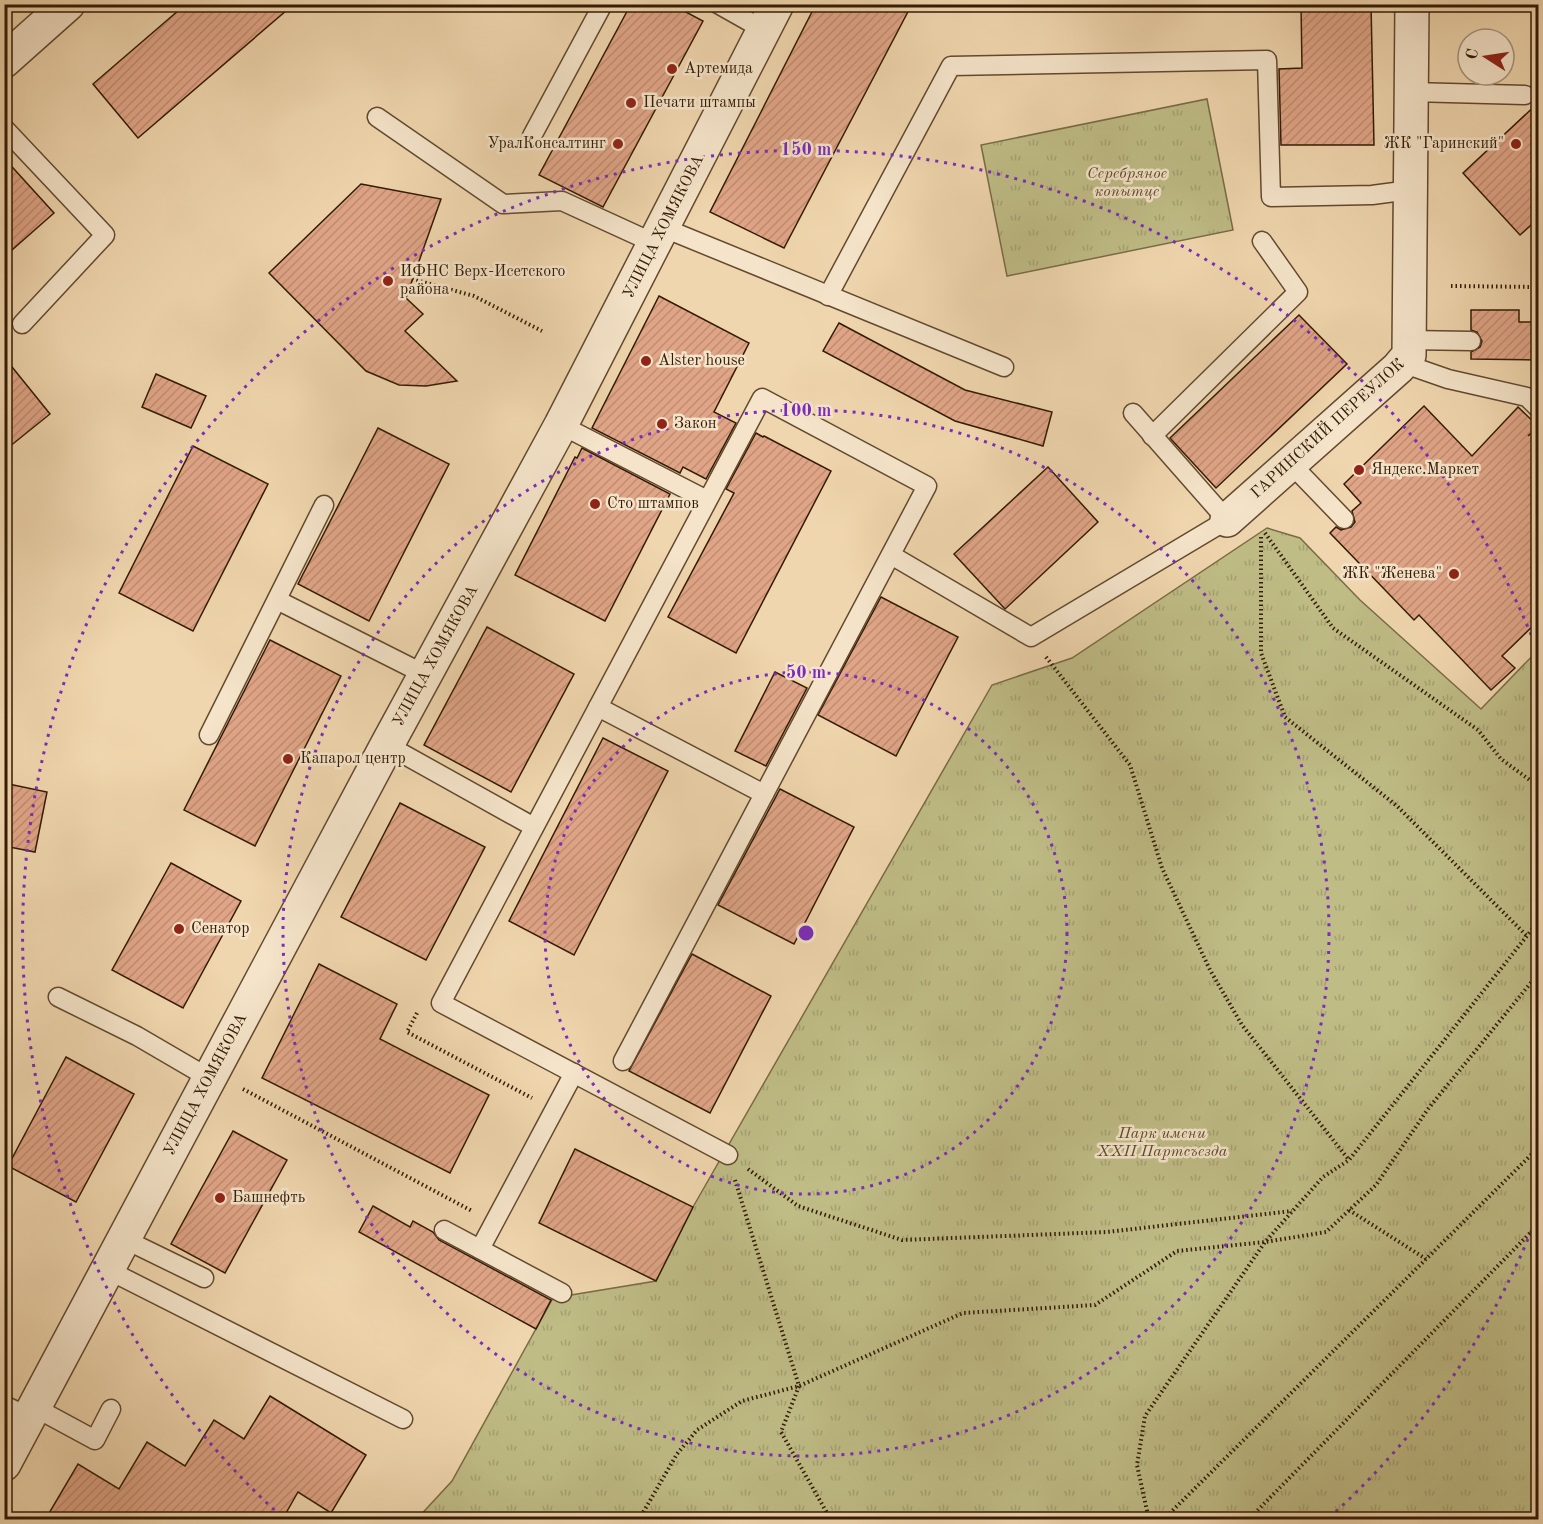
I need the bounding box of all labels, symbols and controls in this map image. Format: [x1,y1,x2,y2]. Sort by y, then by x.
north arrow [1456,27,1516,87]
text: С [1464,47,1482,61]
place label: Артемида [684,61,753,77]
marker: Артемида [665,62,679,76]
place label: Печати штампы [643,95,756,111]
marker: Печати штампы [624,96,638,110]
place label: УралКонсалтинг [488,136,606,152]
place label: ЖК "Гаринский" [1384,136,1504,152]
marker: УралКонсалтинг [611,137,625,151]
marker: ЖК "Гаринский" [1509,137,1523,151]
text: 150 m [781,141,831,159]
street label: УЛИЦА ХОМЯКОВА [621,153,707,301]
park label: Серебряное копытце [1087,166,1168,200]
place label: ИФНС Верх-Исетского района [400,264,565,298]
marker: ИФНС Верх-Исетского района [381,274,395,288]
place label: Alster house [658,353,745,369]
street label: ГАРИНСКИЙ ПЕРЕУЛОК [1246,353,1408,502]
marker: Alster house [639,354,653,368]
text: 100 m [781,402,831,420]
place label: Закон [674,416,717,432]
marker: Закон [655,417,669,431]
place label: Яндекс.Маркет [1371,462,1479,478]
marker: Яндекс.Маркет [1352,463,1366,477]
place label: Сто штампов [607,496,699,512]
marker: Сто штампов [588,497,602,511]
place label: ЖК "Женева" [1342,566,1442,582]
marker: ЖК "Женева" [1447,567,1461,581]
street label: УЛИЦА ХОМЯКОВА [390,583,482,729]
text: 50 m [786,664,826,682]
place label: Капарол центр [300,751,406,767]
marker: Капарол центр [281,752,295,766]
place label: Сенатор [191,921,250,937]
marker: Сенатор [172,922,186,936]
centre of rings [796,923,816,943]
street label: УЛИЦА ХОМЯКОВА [162,1011,250,1159]
park label: Парк имени XXII Партсъезда [1097,1126,1228,1160]
place label: Башнефть [232,1190,305,1206]
marker: Башнефть [213,1191,227,1205]

